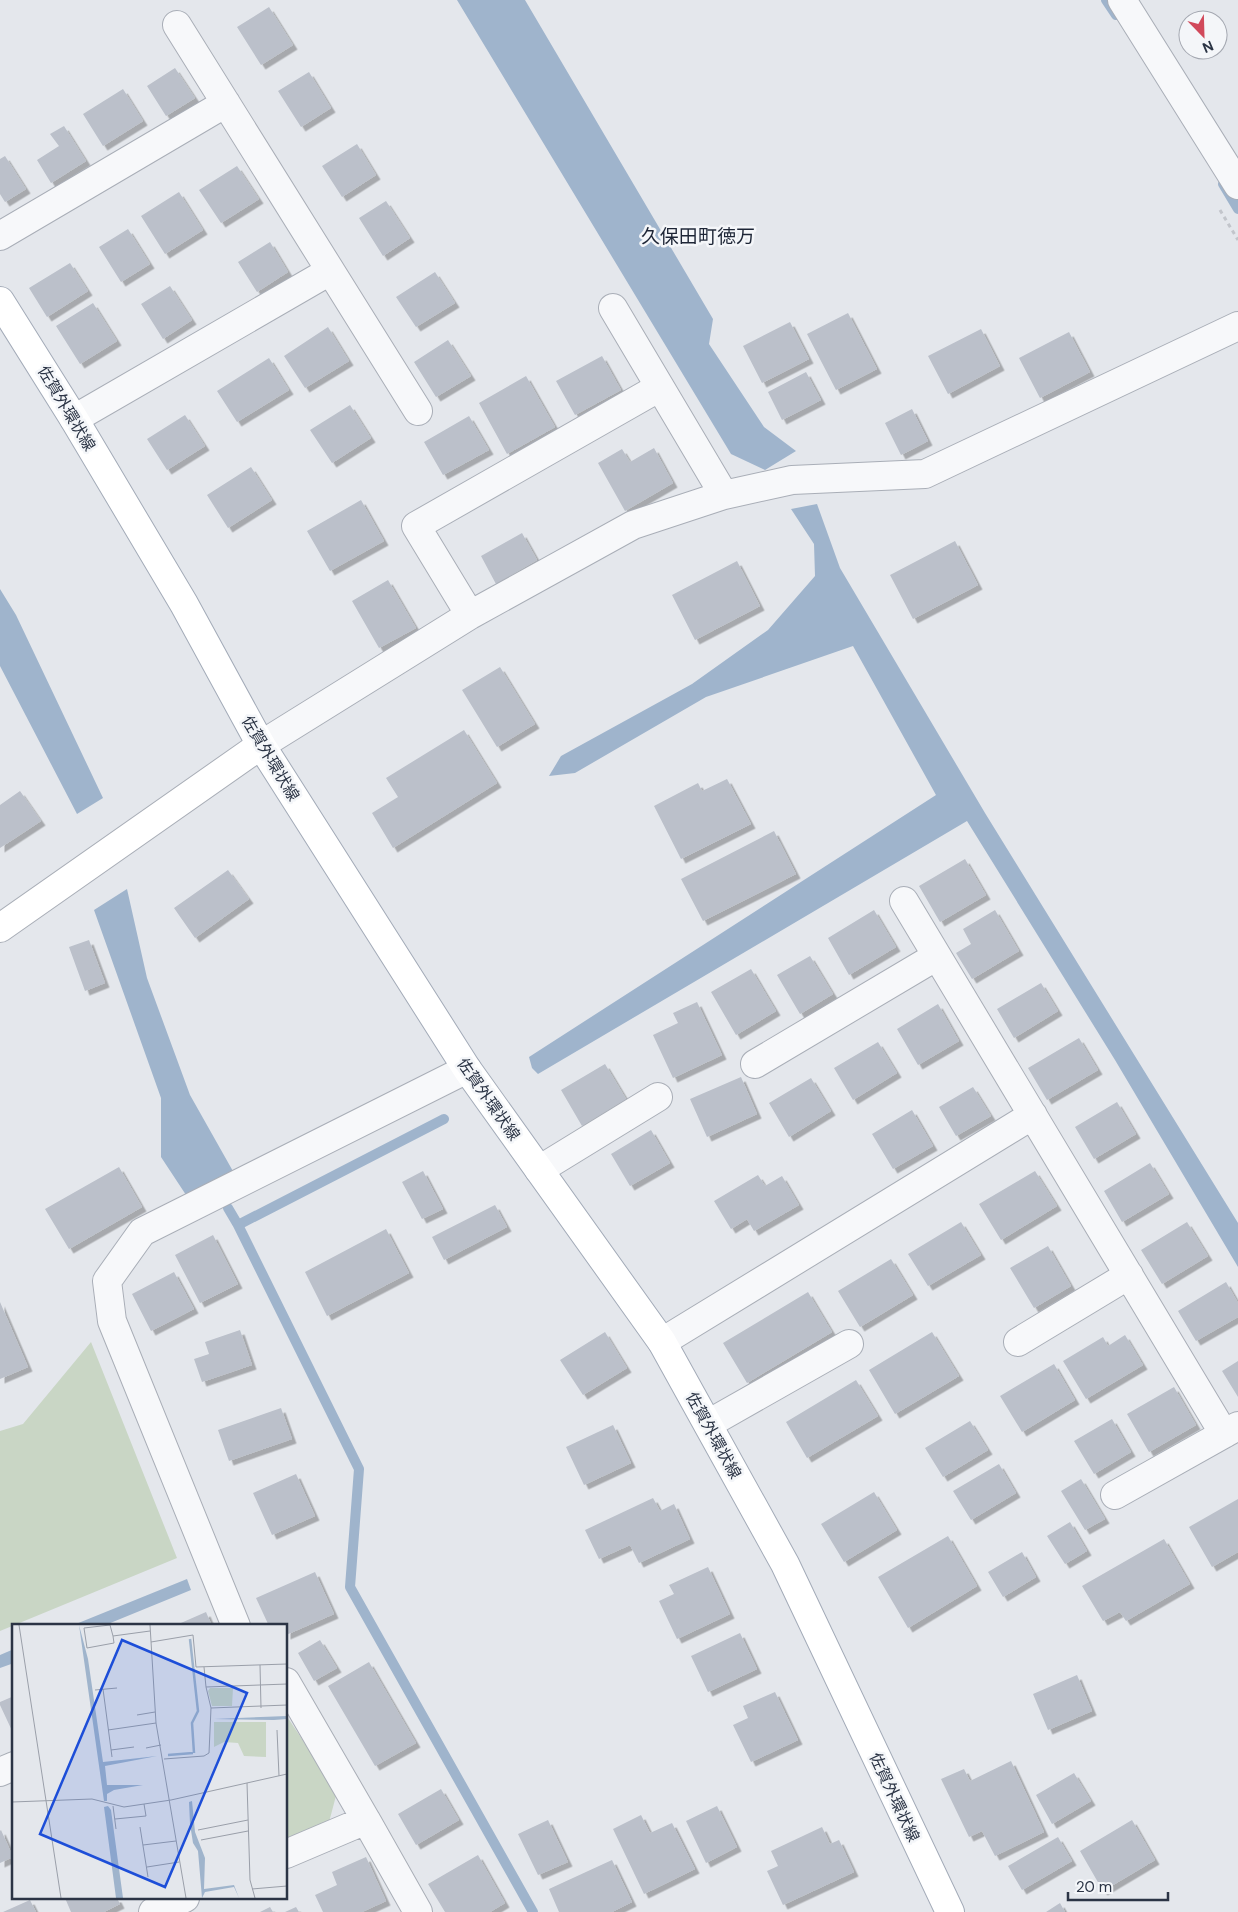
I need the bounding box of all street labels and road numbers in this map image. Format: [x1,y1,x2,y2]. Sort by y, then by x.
street label: 佐賀外環状線 [33,362,100,455]
street label: 佐賀外環状線 [237,712,304,805]
street label: 佐賀外環状線 [452,1054,525,1145]
street label: 佐賀外環状線 [681,1388,746,1482]
street label: 佐賀外環状線 [865,1749,924,1845]

